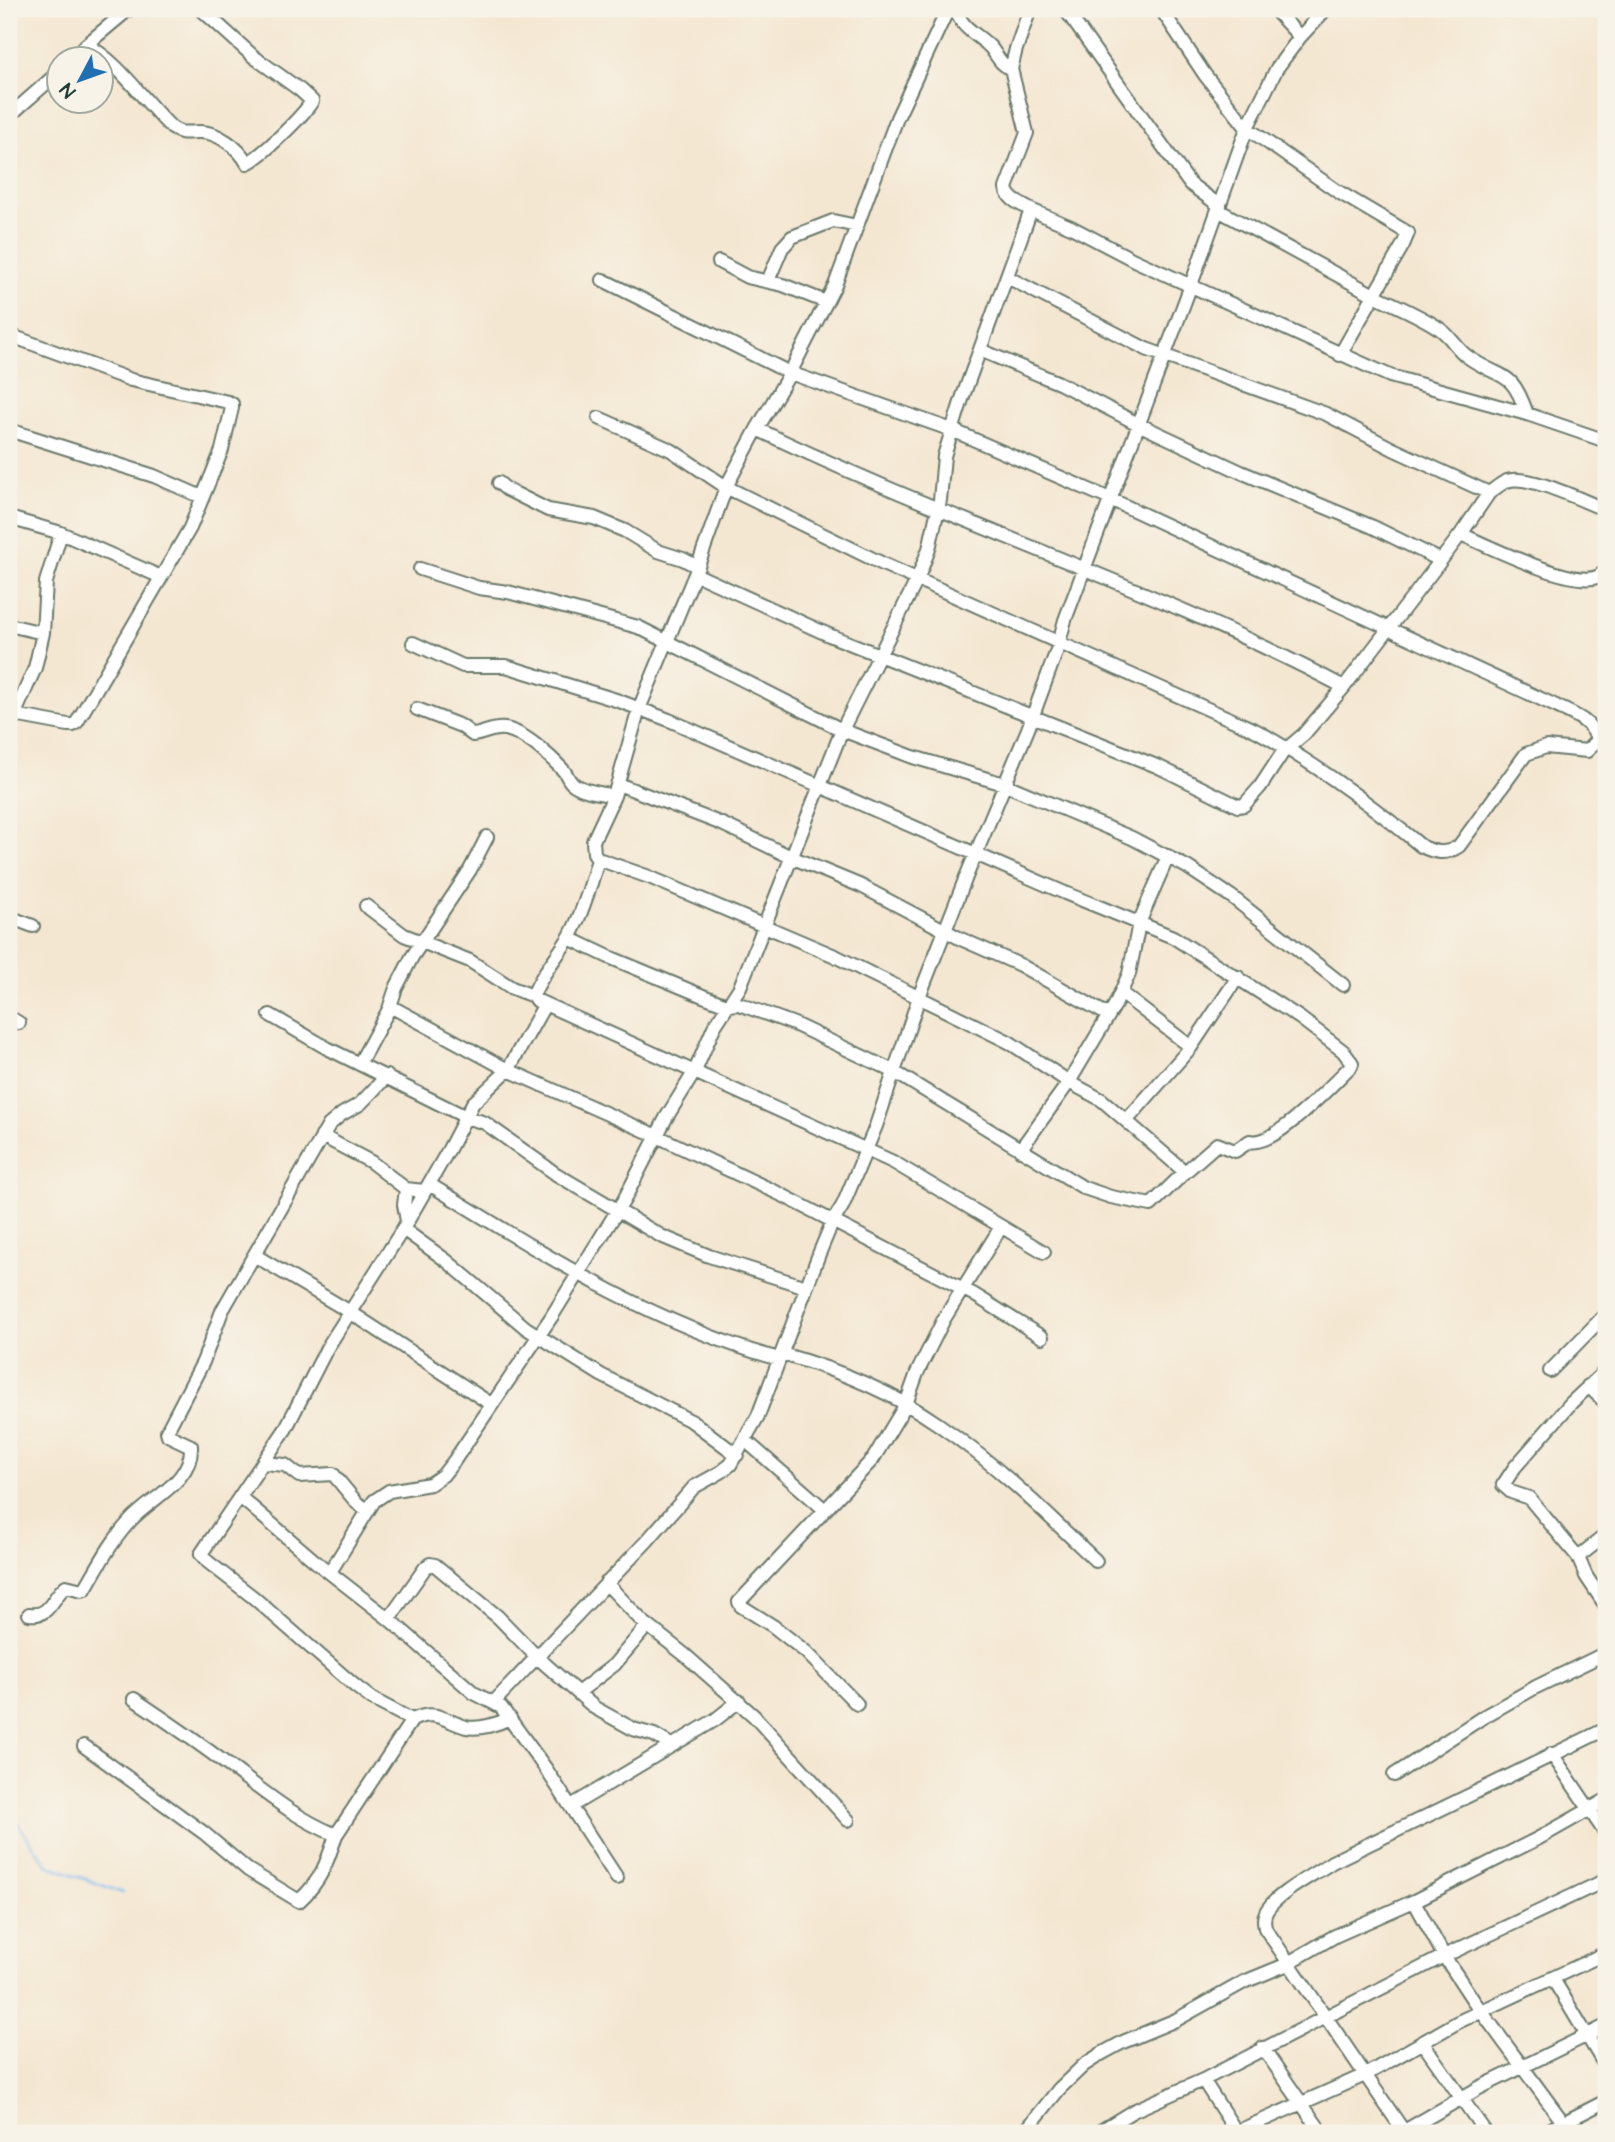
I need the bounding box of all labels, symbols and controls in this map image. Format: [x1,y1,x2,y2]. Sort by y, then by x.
north arrow [46,46,116,116]
text: N [54,77,82,104]

